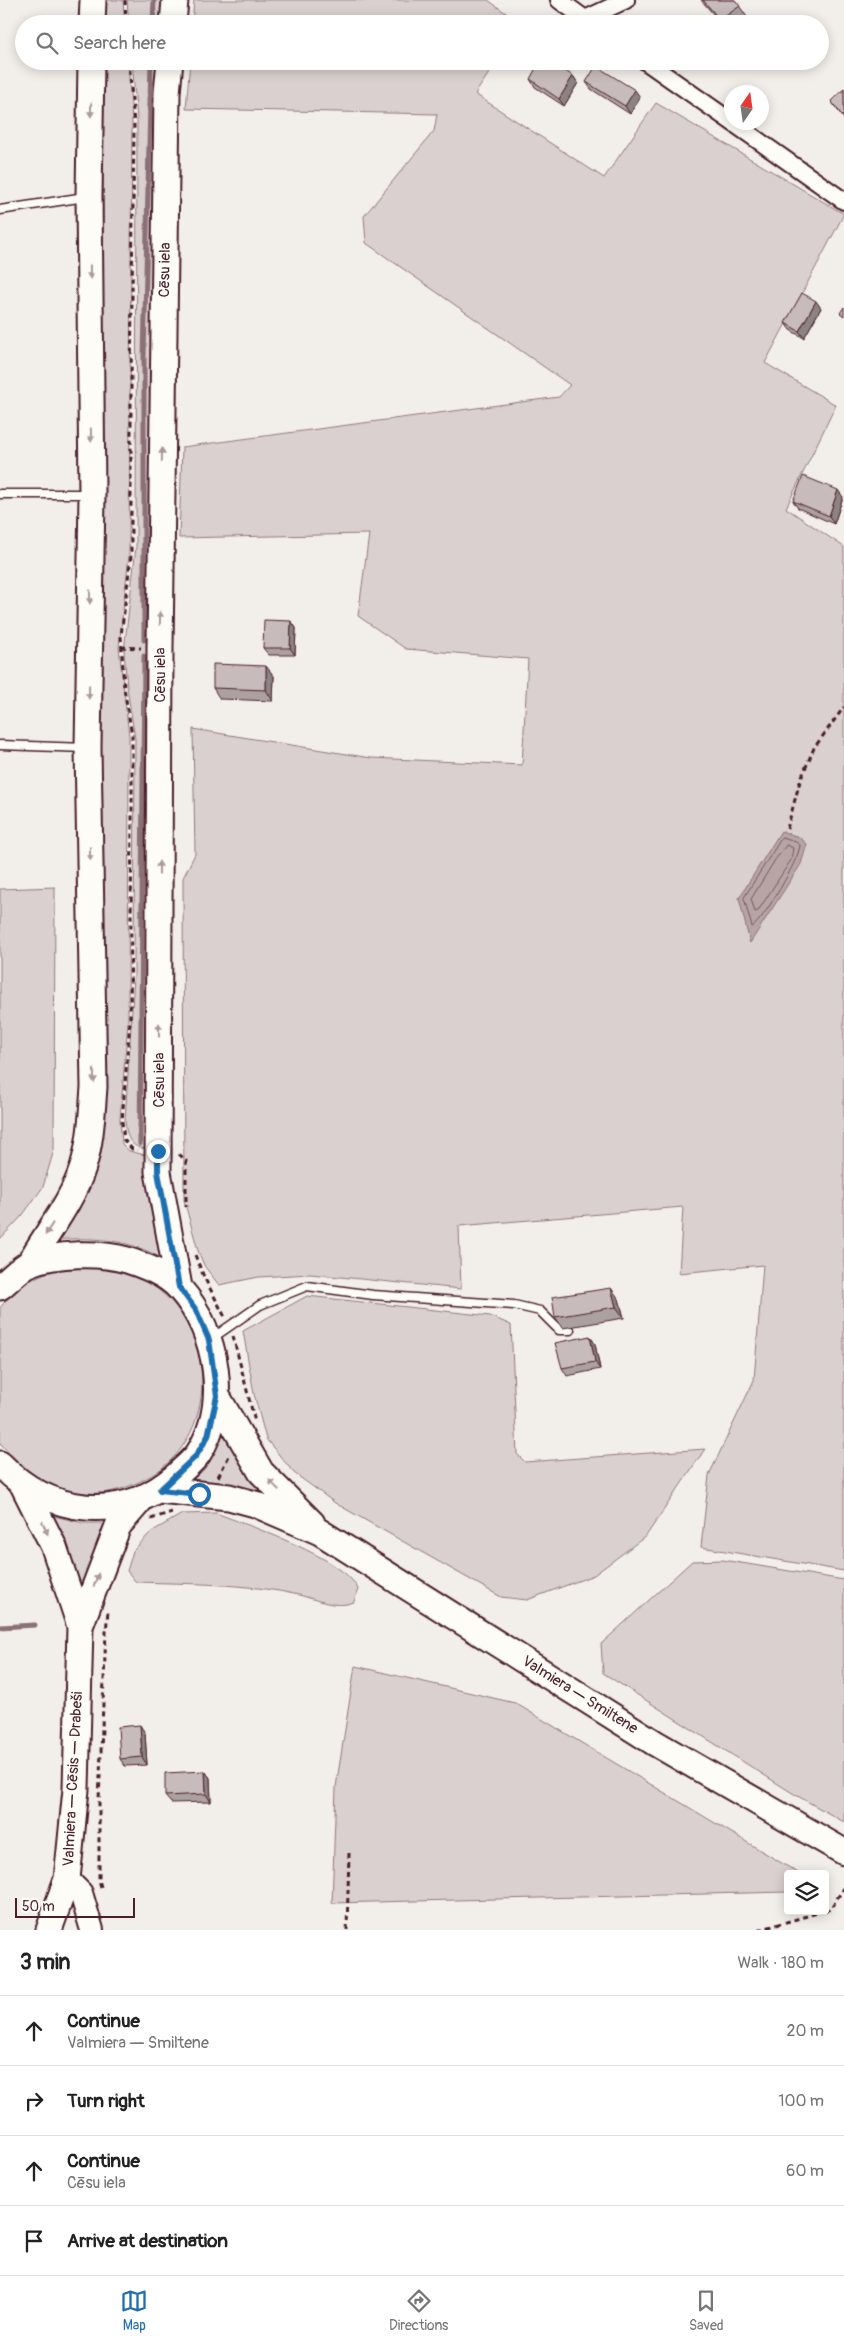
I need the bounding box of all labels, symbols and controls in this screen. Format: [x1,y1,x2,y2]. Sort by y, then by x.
search box [15,15,829,70]
icon: search [33,29,61,57]
text: Search here [73,31,166,55]
north arrow [724,85,769,130]
one-way arrow [86,102,94,118]
street label: Cēsu iela [155,242,175,298]
one-way arrow [86,265,94,281]
one-way arrow [87,427,95,443]
one-way arrow [158,447,166,463]
one-way arrow [86,590,94,606]
one-way arrow [156,609,164,625]
street label: Cēsu iela [151,647,170,703]
one-way arrow [85,684,93,700]
one-way arrow [86,846,94,862]
one-way arrow [155,859,163,875]
one-way arrow [155,1022,163,1038]
street label: Cēsu iela [150,1052,169,1108]
one-way arrow [90,1068,98,1084]
route end [147,1140,170,1163]
one-way arrow [45,1222,54,1235]
one-way arrow [268,1479,280,1491]
route start [188,1483,211,1506]
one-way arrow [42,1521,50,1535]
one-way arrow [93,1572,100,1587]
street label: Valmiera — Smiltene [519,1652,642,1739]
street label: Valmiera — Cēsis — Drabeši [59,1691,87,1867]
map controls [784,1870,829,1915]
button: layers [784,1870,829,1915]
scale bar [15,1895,135,1918]
text: 50 m [22,1898,55,1915]
text: 3 min [20,1949,70,1976]
text: Walk · 180 m [737,1953,824,1973]
text: Continue [67,2009,140,2033]
icon: ahead [20,2017,48,2045]
text: 20 m [786,2021,824,2041]
text: Valmiera — Smiltene [67,2033,209,2053]
icon: right [20,2087,48,2115]
text: Turn right [67,2089,145,2113]
text: 100 m [778,2091,824,2111]
text: Continue [67,2149,140,2173]
icon: ahead [20,2157,48,2185]
text: 60 m [786,2161,824,2181]
text: Cēsu iela [67,2173,126,2193]
icon: arrive [20,2227,48,2255]
text: Arrive at destination [67,2229,228,2253]
tab: Map [120,2287,148,2334]
tab: Directions [389,2287,448,2334]
tab: Saved [689,2287,724,2334]

